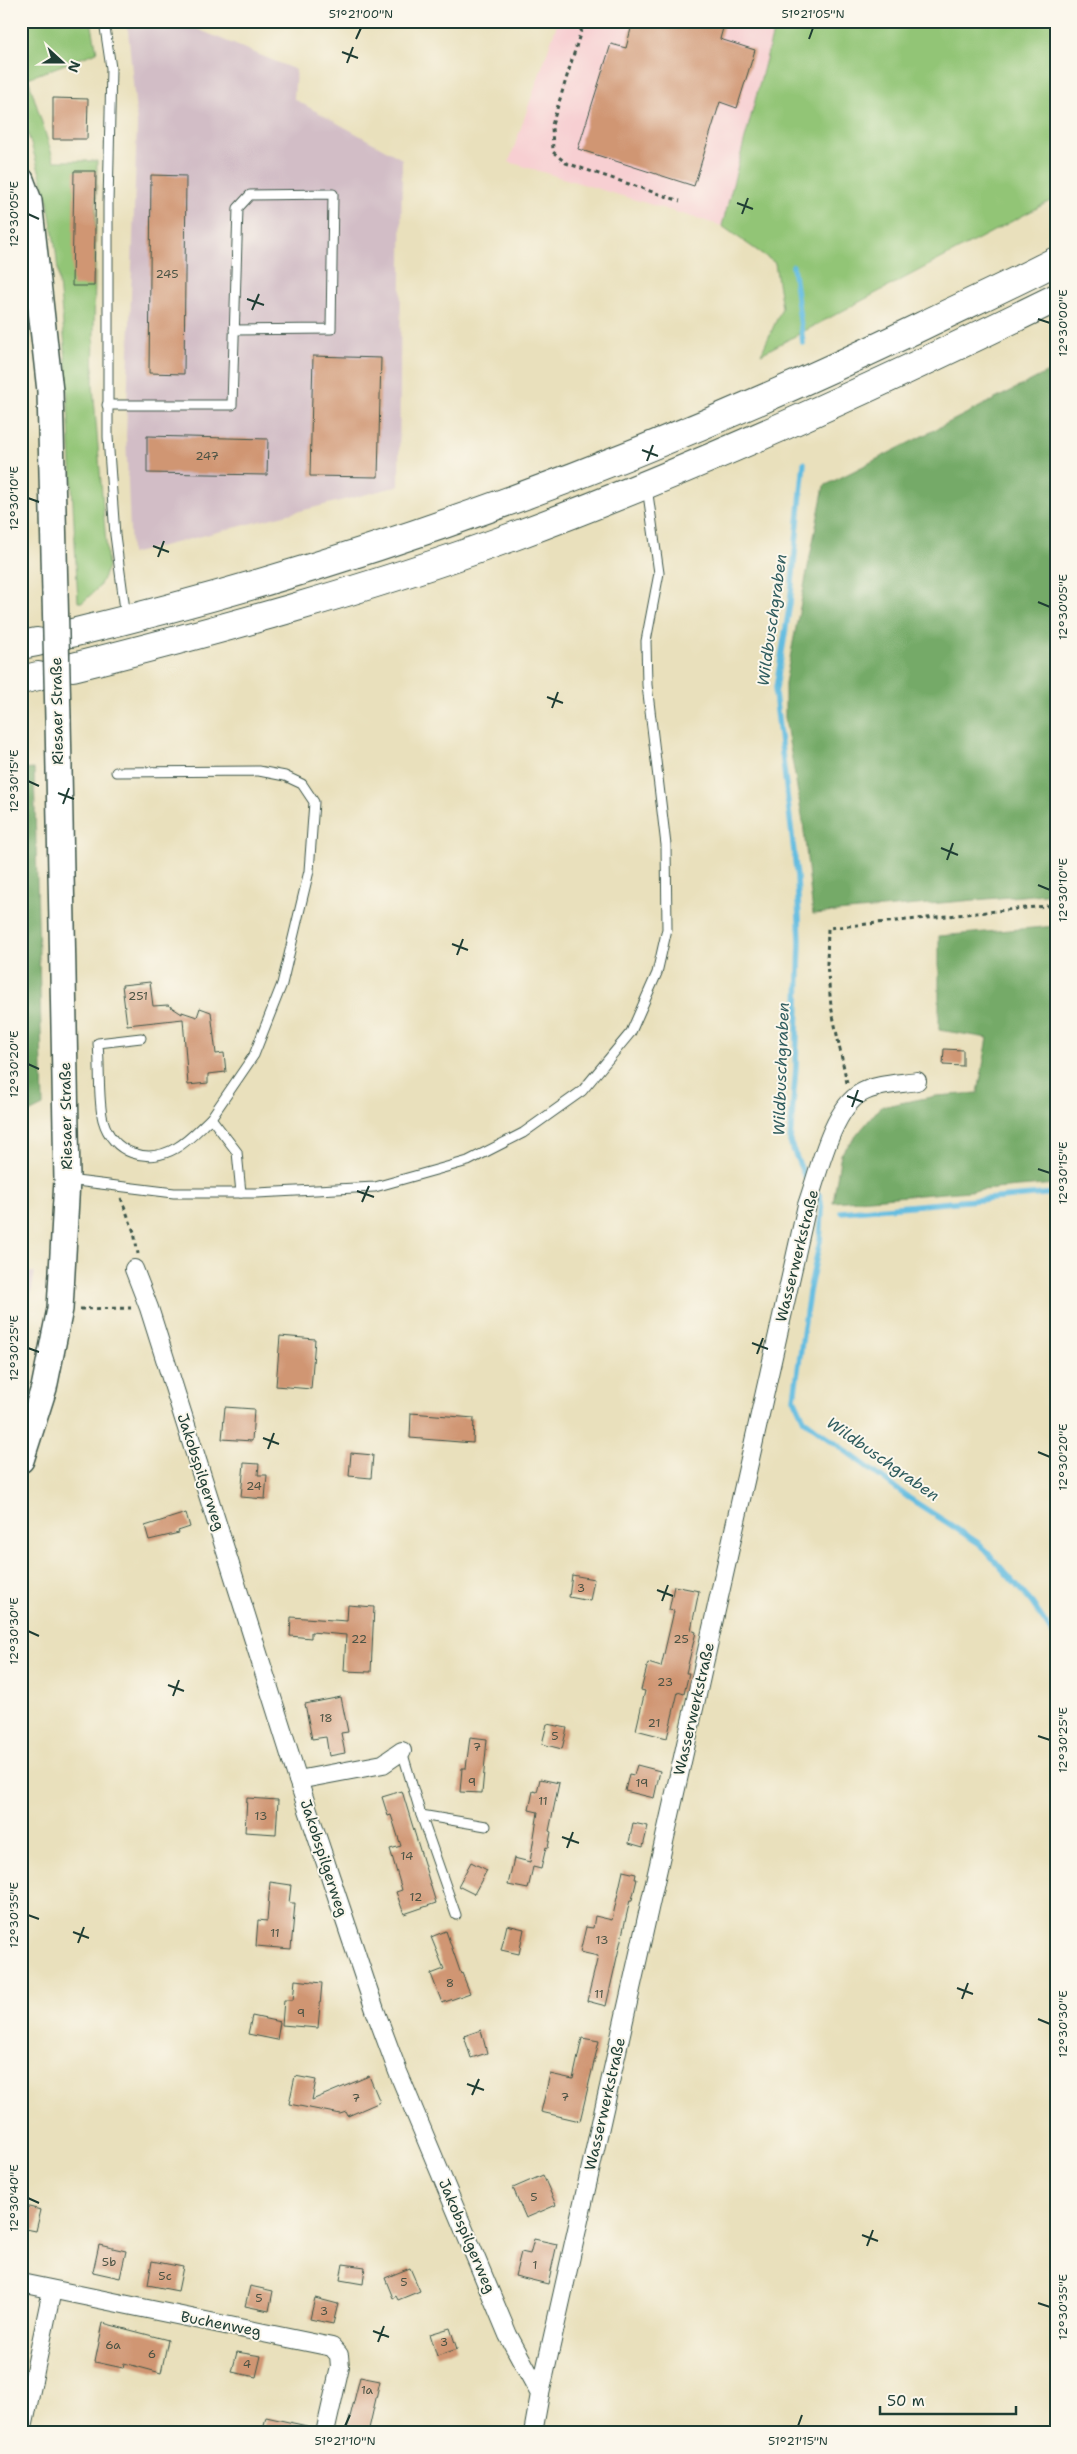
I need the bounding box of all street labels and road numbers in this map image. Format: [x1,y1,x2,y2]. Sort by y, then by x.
street label: Riesaer Straße [46,657,68,765]
street label: Riesaer Straße [55,1062,77,1170]
street label: Wasserwerkstraße [771,1188,823,1324]
street label: Jakobspilgerweg [173,1411,229,1533]
street label: Wasserwerkstraße [669,1641,719,1777]
street label: Jakobspilgerweg [296,1797,352,1919]
street label: Wasserwerkstraße [580,2036,630,2172]
street label: Jakobspilgerweg [434,2176,500,2296]
street label: Buchenweg [179,2306,263,2342]

